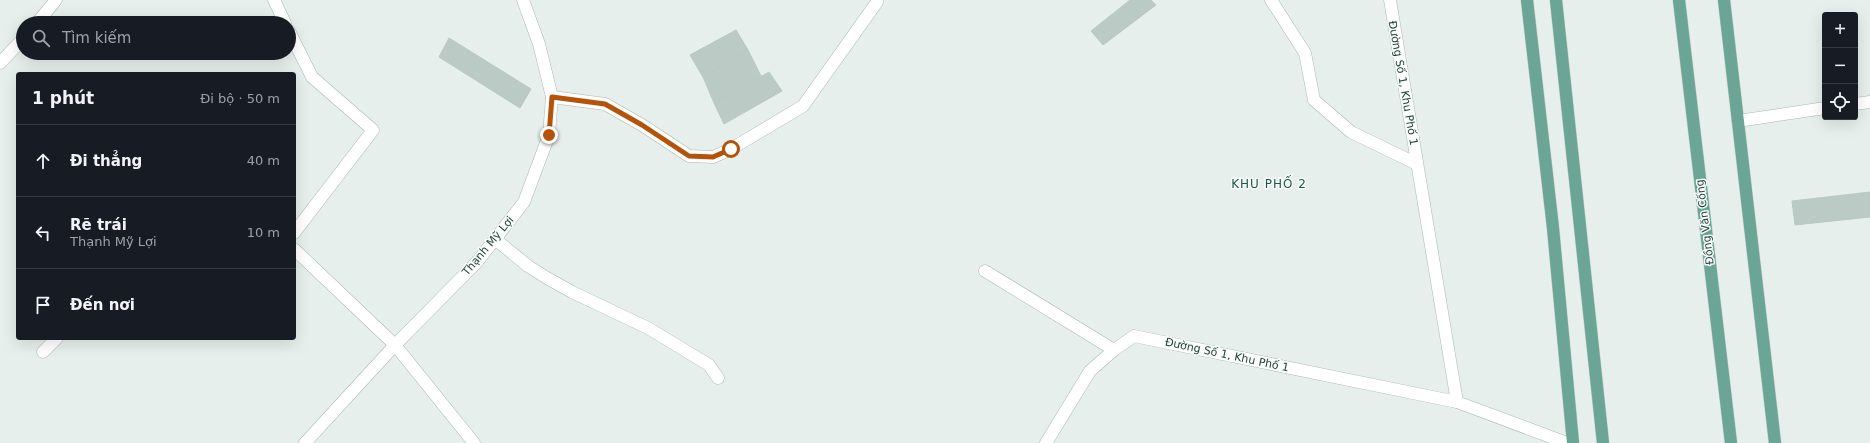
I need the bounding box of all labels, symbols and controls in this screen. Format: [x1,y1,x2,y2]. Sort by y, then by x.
map controls [1822,12,1858,120]
button: + [1822,12,1858,48]
search box [16,16,296,60]
street label: Đường Số 1, Khu Phố 1 [1386,20,1420,146]
icon: search [30,27,52,49]
text: Tìm kiếm [62,29,131,47]
button: − [1822,48,1858,84]
button: locate [1822,84,1858,120]
text: 1 phút [32,88,94,108]
text: Đi bộ · 50 m [200,91,280,106]
route end [540,126,558,144]
route start [722,140,740,158]
icon: ahead [32,150,54,172]
text: Đi thẳng [70,152,142,170]
text: 40 m [247,153,280,168]
district label: KHU PHỐ 2 [1231,175,1307,191]
street label: Đồng Văn Cống [1693,179,1717,265]
street label: Thạnh Mỹ Lợi [459,214,517,279]
text: Rẽ trái [70,216,127,234]
icon: left [32,222,54,244]
text: 10 m [247,225,280,240]
text: Thạnh Mỹ Lợi [70,234,157,249]
icon: arrive [32,294,54,316]
text: Đến nơi [70,296,135,314]
street label: Đường Số 1, Khu Phố 1 [1164,336,1290,374]

